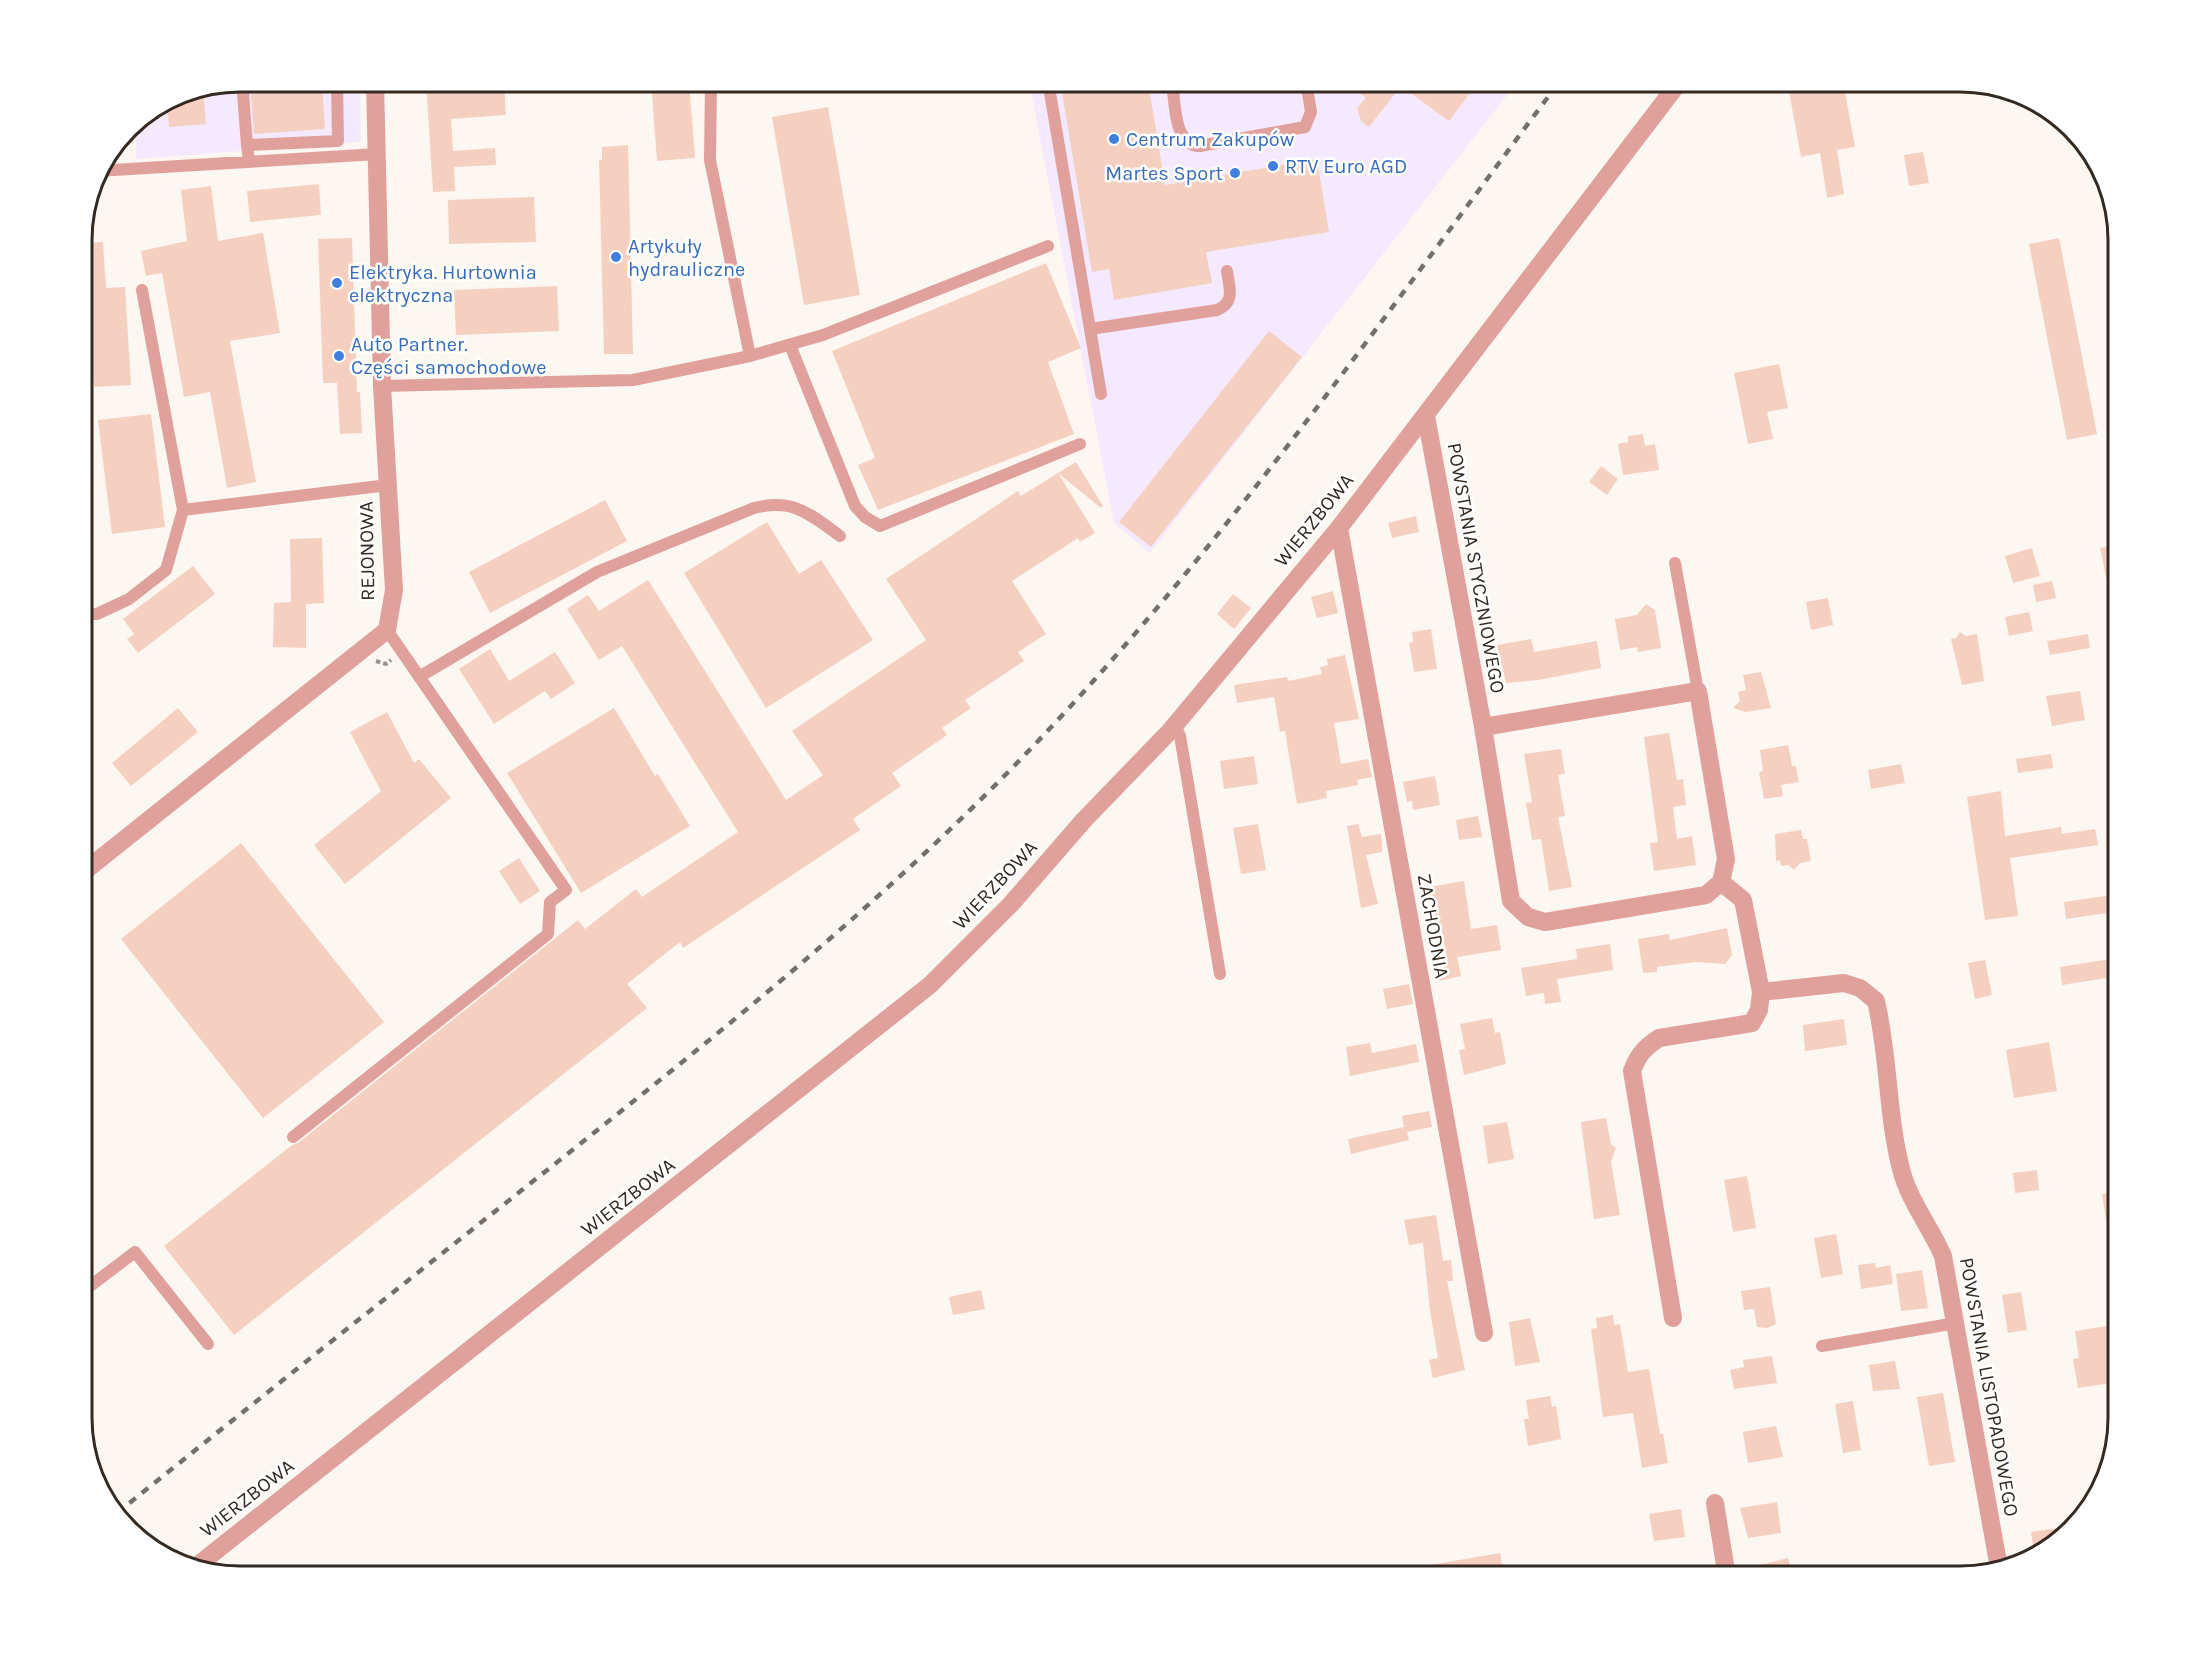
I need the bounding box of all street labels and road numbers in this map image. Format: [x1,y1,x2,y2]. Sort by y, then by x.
street label: POWSTANIA STYCZNIOWEGO [1443,441,1509,695]
street label: WIERZBOWA [1270,469,1358,571]
street label: REJONOWA [355,501,379,601]
street label: WIERZBOWA [948,836,1042,934]
street label: ZACHODNIA [1412,872,1454,980]
street label: WIERZBOWA [576,1153,680,1241]
street label: POWSTANIA LISTOPADOWEGO [1955,1256,2023,1518]
street label: WIERZBOWA [195,1454,299,1542]

